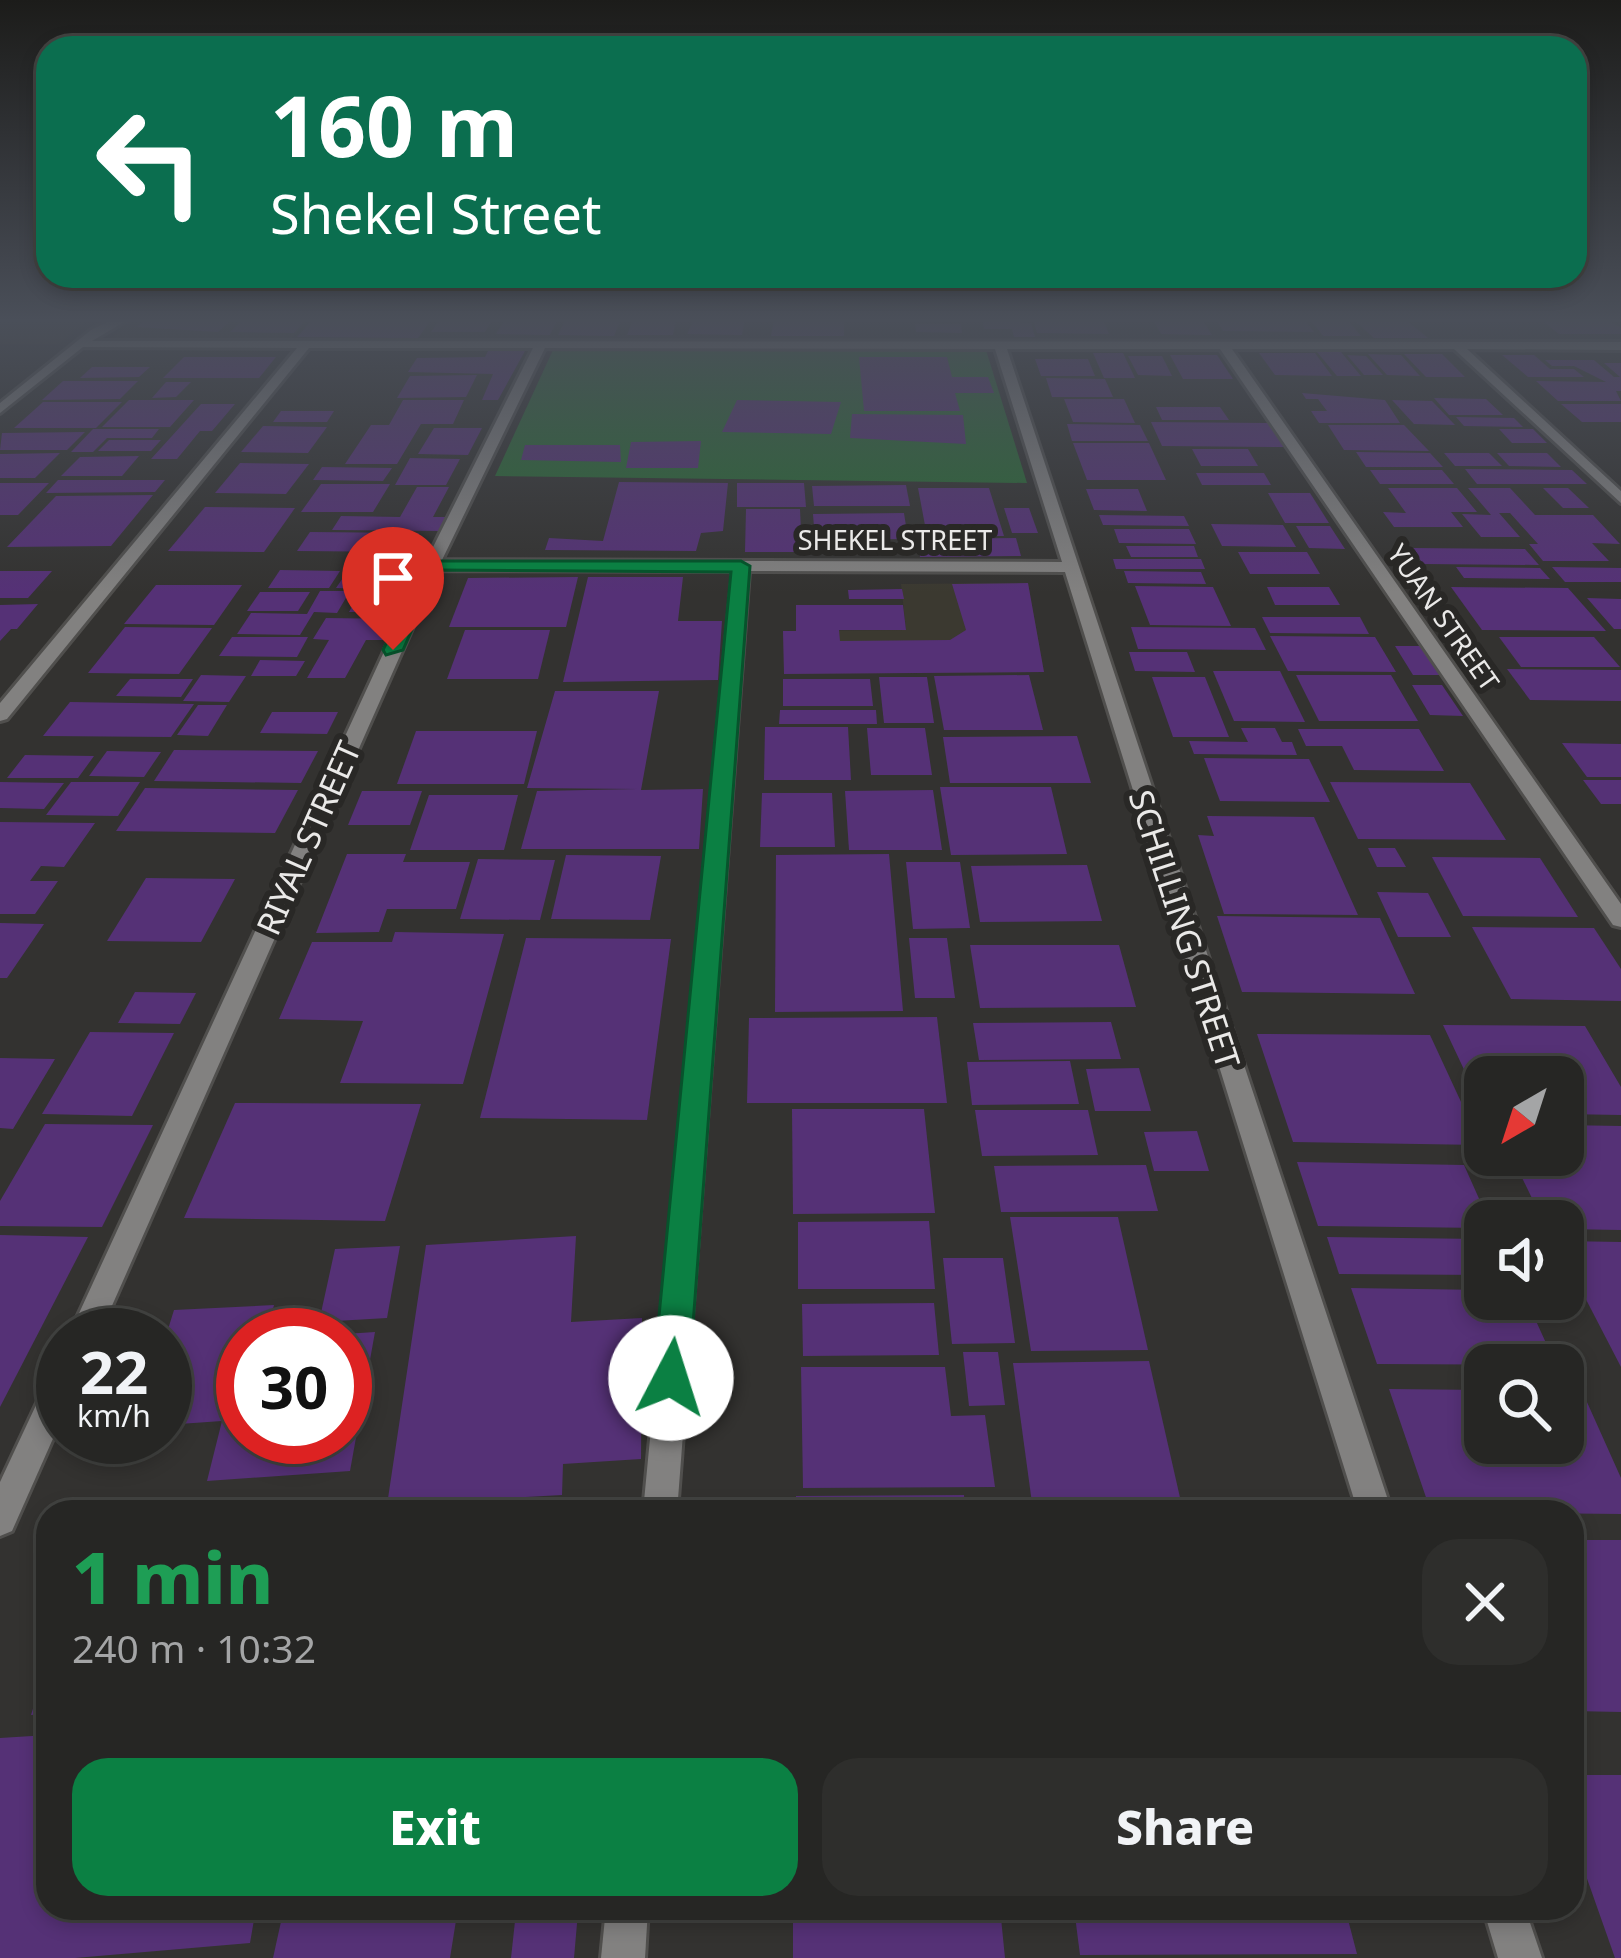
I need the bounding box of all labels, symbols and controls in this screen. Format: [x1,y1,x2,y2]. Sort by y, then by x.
text: 160 m [270,67,518,182]
icon: left [72,84,228,240]
text: Shekel Street [270,176,602,250]
street label: SHEKEL STREET [798,521,992,558]
pin [342,527,444,650]
street label: YUAN STREET [1380,536,1508,698]
icon: arrive [360,545,426,611]
street label: RIYAL STREET [245,734,371,942]
street label: SCHILLING STREET [1119,784,1251,1074]
north arrow [1464,1056,1584,1176]
map controls [1464,1056,1584,1464]
button: sound [1464,1200,1584,1320]
speed limit sign: 30 [216,1308,372,1464]
position arrow [608,1315,734,1441]
text: 22 [80,1330,148,1412]
button: search [1464,1344,1584,1464]
text: km/h [77,1395,151,1436]
text: 1 min [72,1527,273,1625]
button: close [1422,1539,1548,1665]
text: 240 m · 10:32 [72,1621,316,1674]
button: Exit [72,1758,798,1896]
button: Share [822,1758,1548,1896]

